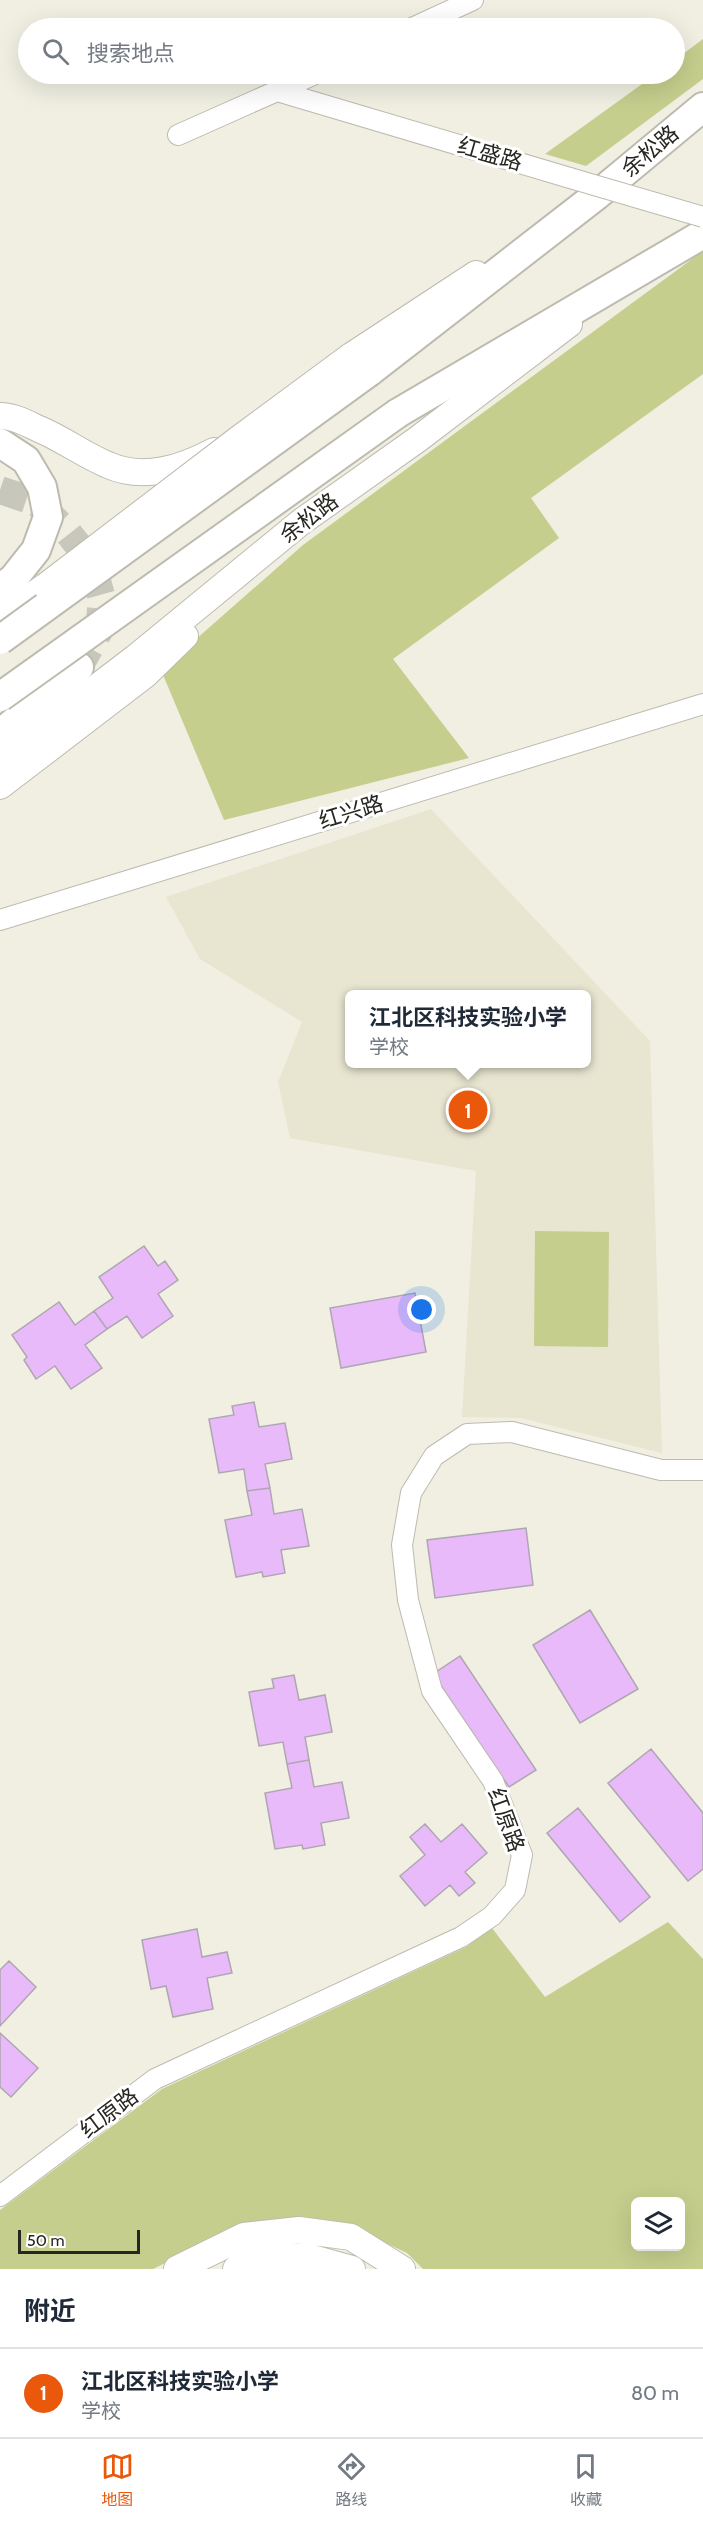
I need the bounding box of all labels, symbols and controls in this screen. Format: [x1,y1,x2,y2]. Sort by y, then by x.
search box [18,18,685,84]
icon: search [39,35,72,68]
text: 搜索地点 [87,40,175,67]
street label: 余松路 [616,119,684,183]
street label: 红盛路 [455,132,525,176]
street label: 余松路 [275,487,343,549]
street label: 红兴路 [315,789,387,835]
popup [345,990,591,1068]
text: 江北区科技实验小学 [369,1004,567,1031]
text: 学校 [369,1035,409,1059]
pin: 1 [448,1088,488,1132]
your location [407,1295,436,1324]
street label: 红原路 [482,1784,530,1856]
street label: 红原路 [75,2082,143,2144]
map controls [631,2197,685,2251]
button: layers [631,2197,685,2251]
scale bar [18,2227,140,2254]
text: 50 m [27,2231,64,2250]
text: 附近 [24,2295,76,2327]
text: 江北区科技实验小学 [81,2368,279,2395]
text: 1 [40,2381,47,2405]
text: 80 m [631,2381,679,2405]
text: 学校 [81,2399,121,2423]
tab: 地图 [101,2450,134,2510]
tab: 路线 [335,2450,368,2510]
tab: 收藏 [569,2450,602,2510]

